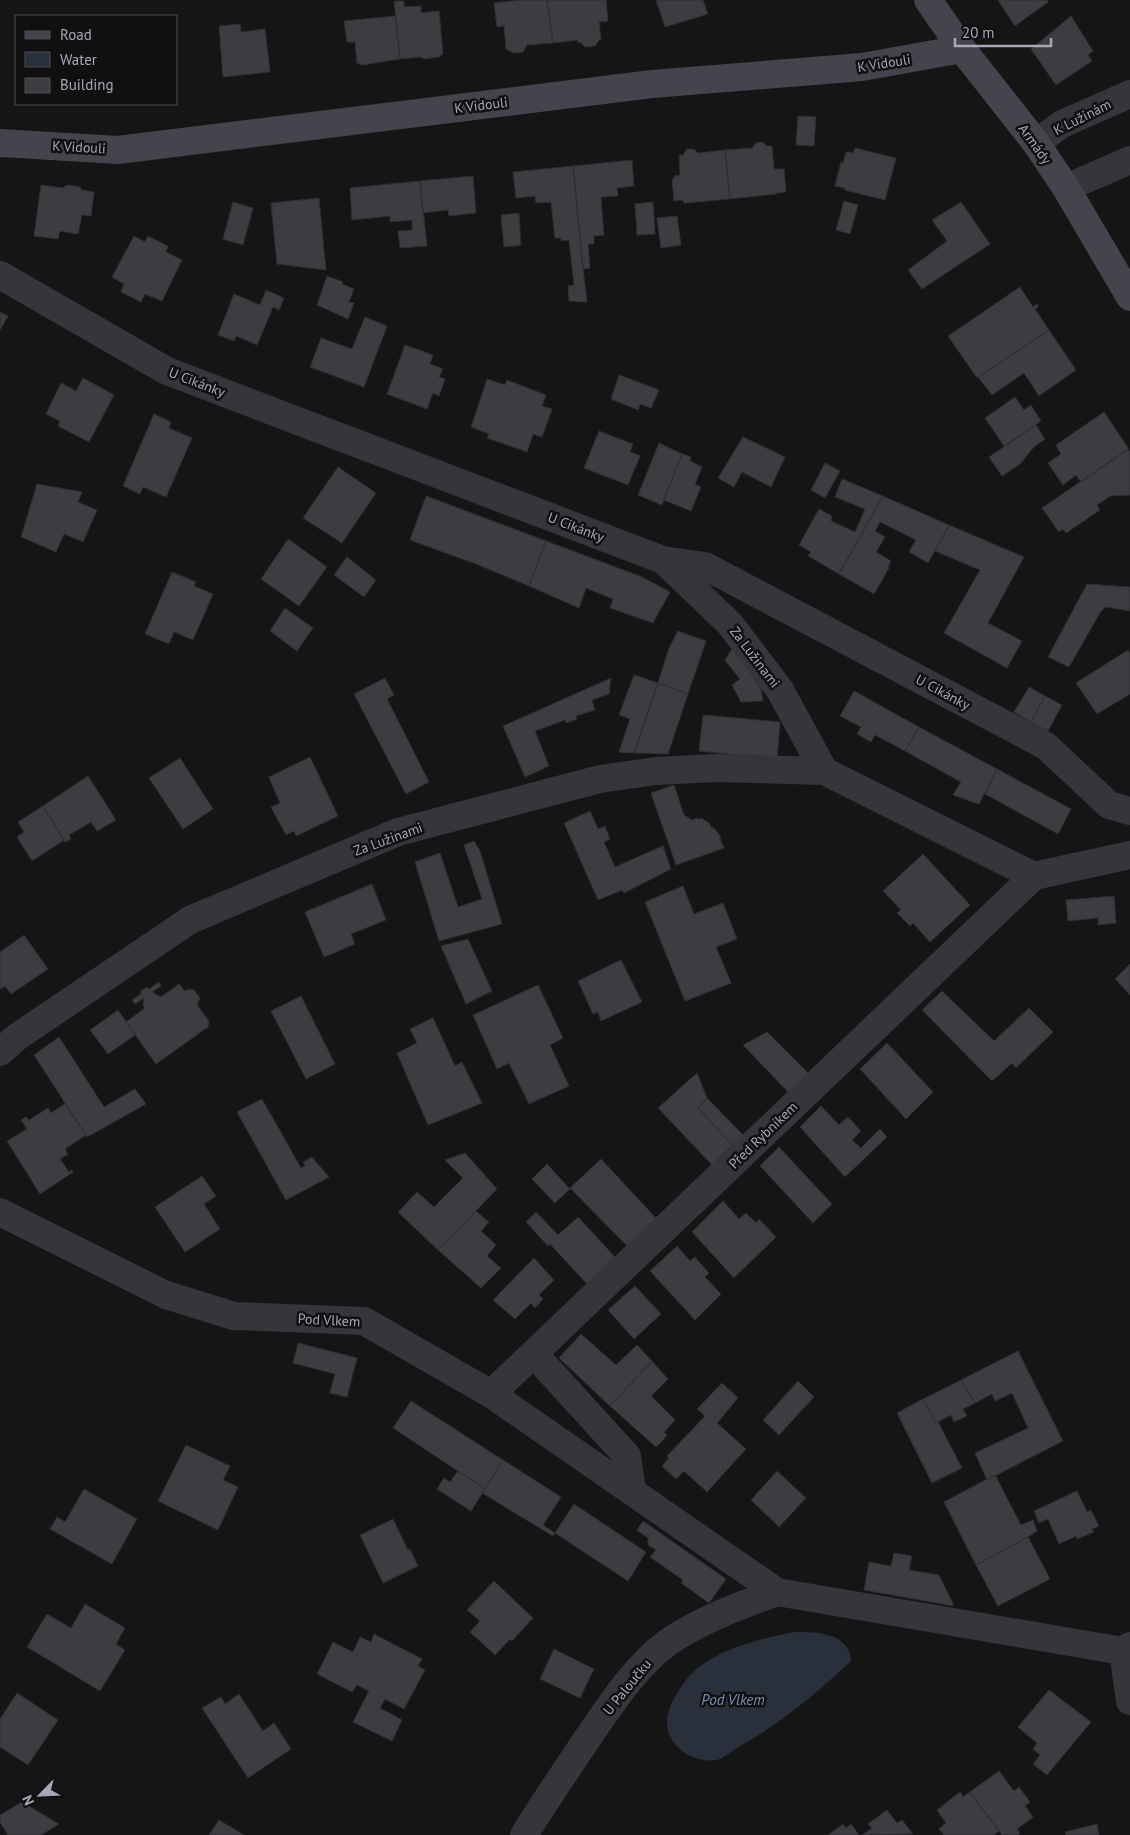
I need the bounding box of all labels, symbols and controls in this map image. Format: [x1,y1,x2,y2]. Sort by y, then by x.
legend [15,15,178,105]
scale bar [955,15,1051,47]
text: 20 m [962,23,995,42]
text: Road [60,25,92,44]
text: Water [60,50,97,69]
street label: K Vidouli [856,50,912,76]
text: Building [60,75,114,94]
street label: K Vidouli [453,93,509,117]
street label: K Lužinám [1050,95,1114,139]
street label: Armády [1014,120,1056,168]
street label: K Vidouli [52,137,106,157]
street label: U Cikánky [166,363,228,401]
street label: U Cikánky [545,508,607,546]
street label: Za Lužinami [726,623,784,691]
street label: U Cikánky [913,670,974,714]
street label: Za Lužinami [351,818,425,860]
street label: Před Rybníkem [725,1098,801,1172]
street label: Pod Vlkem [297,1309,361,1331]
street label: U Paloučku [599,1655,655,1719]
water label: Pod Vlkem [701,1690,765,1709]
north arrow [15,1770,65,1820]
text: N [18,1792,38,1808]

